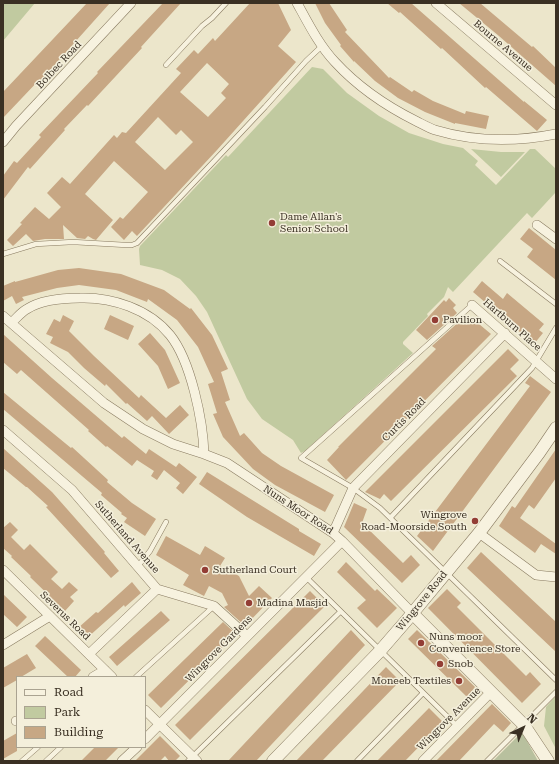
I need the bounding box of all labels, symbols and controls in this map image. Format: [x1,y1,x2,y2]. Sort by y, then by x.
street label: Bourne Avenue [471,18,535,74]
street label: Bolbec Road [34,39,84,91]
place label: Dame Allan's Senior School [280,211,348,234]
marker: Dame Allan's Senior School [267,218,277,228]
street label: Hartburn Place [480,296,544,354]
place label: Pavilion [443,314,482,326]
marker: Pavilion [430,315,440,325]
street label: Curtis Road [380,396,428,444]
street label: Nuns Moor Road [261,483,335,537]
street label: Sutherland Avenue [92,498,162,576]
place label: Wingrove Road-Moorside South [361,509,467,532]
marker: Wingrove Road-Moorside South [470,516,480,526]
place label: Sutherland Court [213,564,297,576]
marker: Sutherland Court [200,565,210,575]
street label: Wingrove Road [394,569,450,633]
street label: Severus Road [37,589,93,643]
place label: Madina Masjid [257,597,328,609]
marker: Madina Masjid [244,598,254,608]
street label: Wingrove Gardens [183,613,255,685]
place label: Nuns moor Convenience Store [429,631,520,654]
marker: Nuns moor Convenience Store [416,638,426,648]
place label: Snob [448,658,473,670]
marker: Snob [435,659,445,669]
place label: Moneeb Textiles [371,675,451,687]
legend [16,676,146,748]
marker: Moneeb Textiles [454,676,464,686]
text: Road [54,685,83,699]
street label: Wingrove Avenue [415,685,483,753]
text: Park [54,705,80,719]
north arrow [503,708,543,748]
text: N [524,711,539,727]
text: Building [54,725,103,739]

